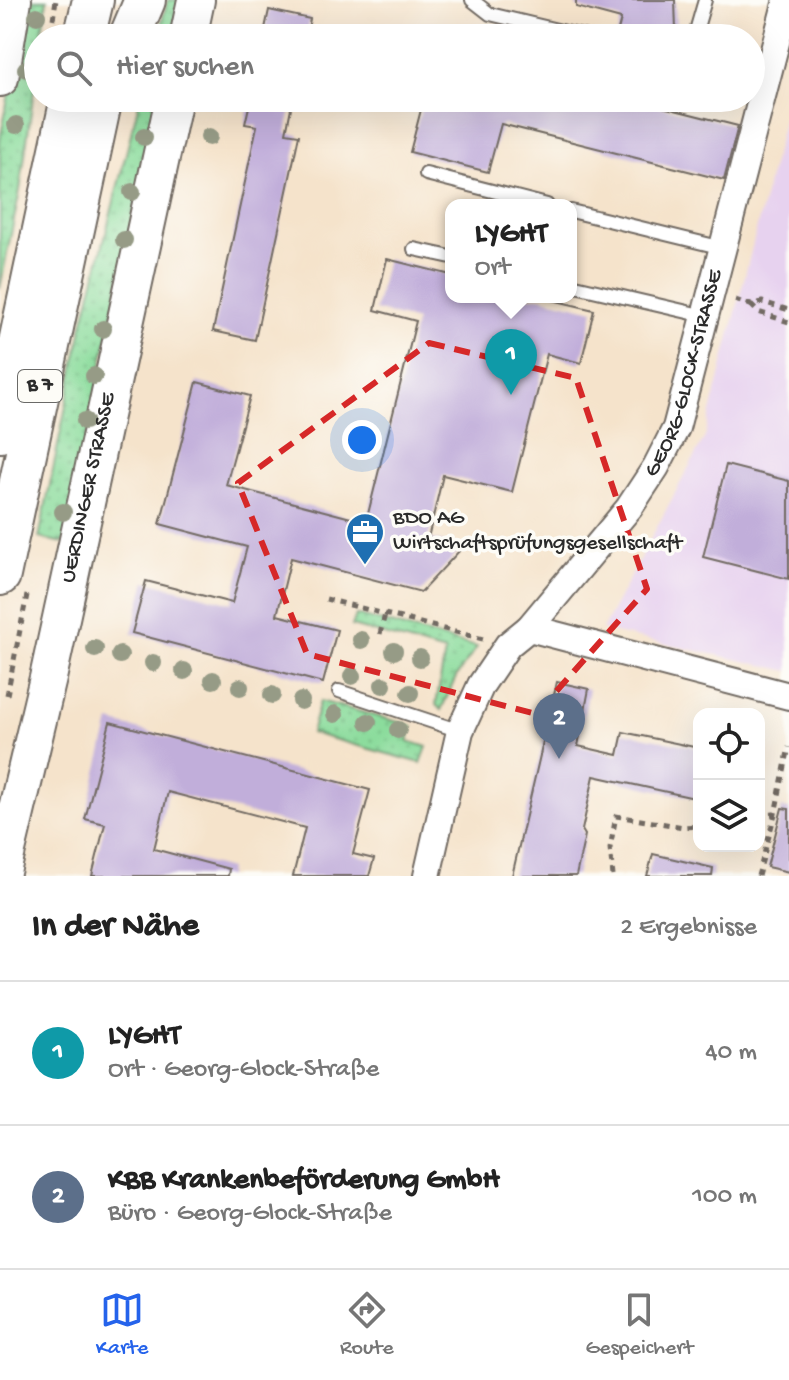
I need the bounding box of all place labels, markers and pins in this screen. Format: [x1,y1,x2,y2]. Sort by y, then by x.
pin: 1 [485,329,537,395]
place label: BDO AG Wirtschaftsprüfungsgesellschaft [392,506,684,557]
office icon: BDO AG Wirtschaftsprüfungsgesellschaft [344,511,386,566]
pin: 2 [533,693,585,759]

